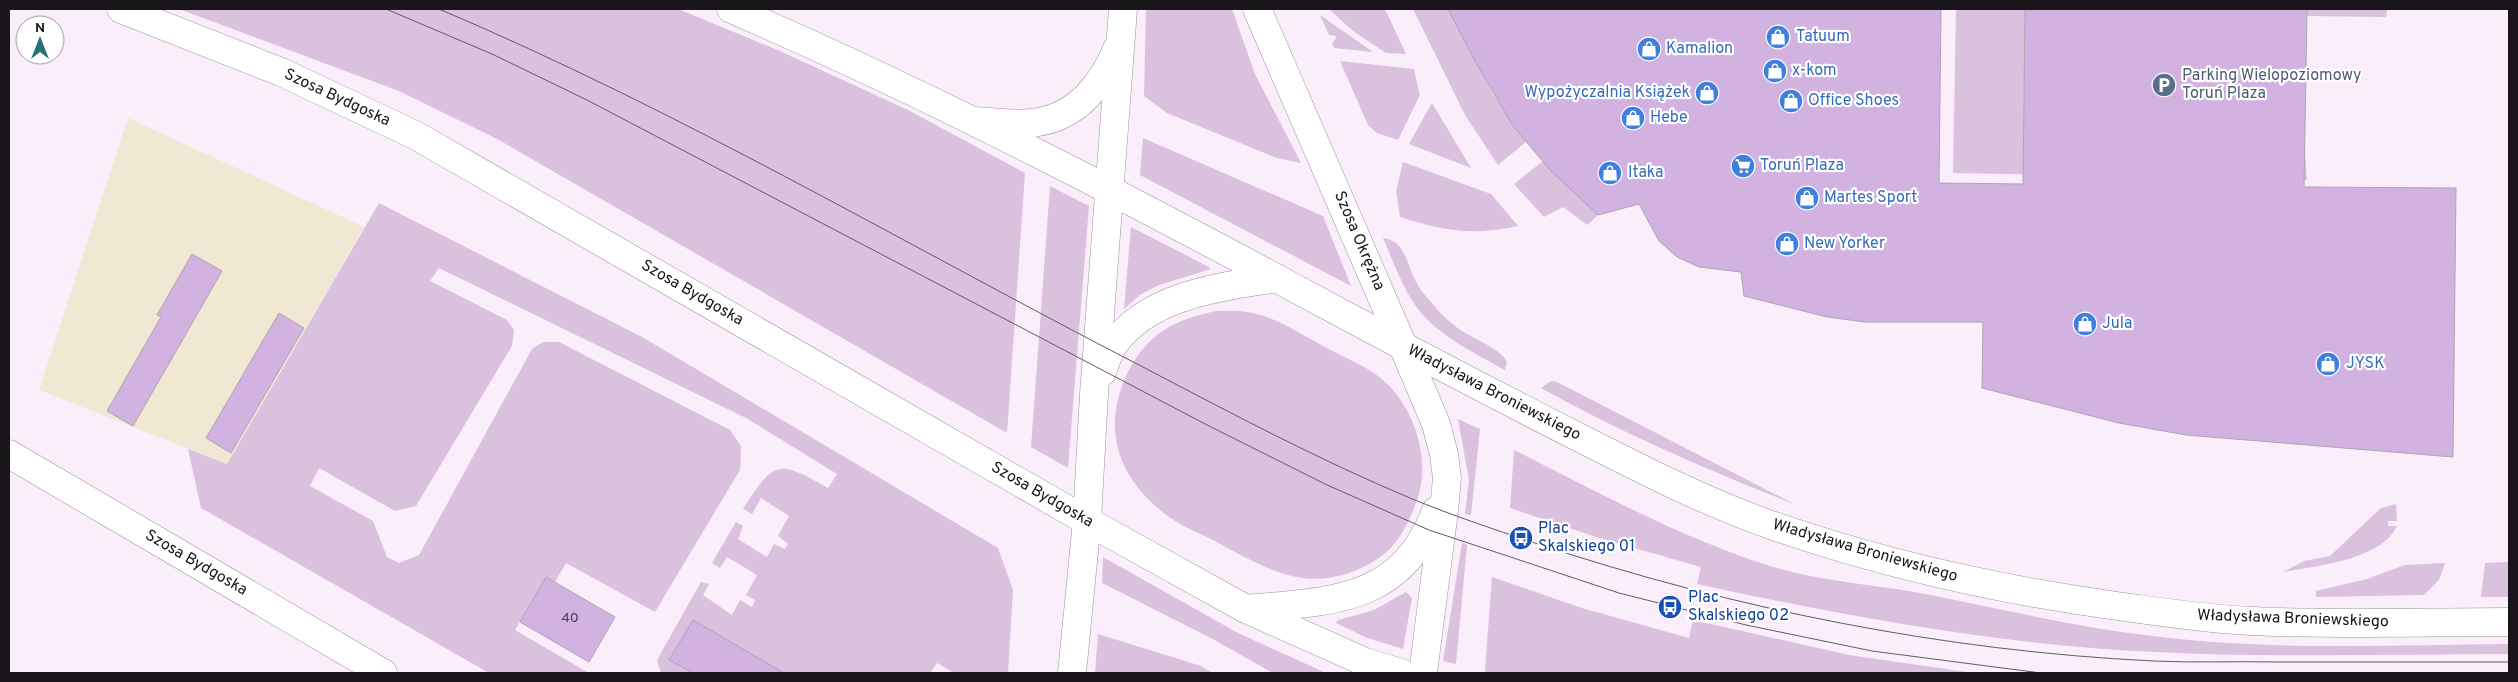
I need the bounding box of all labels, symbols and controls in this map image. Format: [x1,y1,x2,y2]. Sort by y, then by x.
north arrow [15,15,65,65]
text: N [35,20,45,37]
shop icon: Tatuum [1765,24,1791,50]
place label: Tatuum [1796,27,1850,47]
shop icon: Kamalion [1636,36,1662,62]
place label: Kamalion [1666,39,1733,59]
shop icon: x-kom [1762,58,1788,84]
place label: x-kom [1792,61,1837,81]
street label: Szosa Bydgoska [281,65,393,131]
place label: Parking Wielopoziomowy Toruń Plaza [2182,66,2361,104]
parking icon: Parking Wielopoziomowy Toruń Plaza [2151,72,2177,98]
shop icon: Wypożyczalnia Książek [1694,80,1720,106]
place label: Wypożyczalnia Książek [1524,83,1690,103]
shop icon: Office Shoes [1778,88,1804,114]
place label: Office Shoes [1808,91,1899,111]
shop icon: Hebe [1620,105,1646,131]
place label: Hebe [1650,108,1688,128]
supermarket icon: Toruń Plaza [1730,153,1756,179]
place label: Toruń Plaza [1760,156,1844,176]
shop icon: Itaka [1597,160,1623,186]
place label: Itaka [1628,163,1663,183]
shop icon: Martes Sport [1794,185,1820,211]
street label: Szosa Okrężna [1329,188,1389,294]
place label: Martes Sport [1824,188,1917,208]
shop icon: New Yorker [1774,231,1800,257]
place label: New Yorker [1804,234,1885,254]
street label: Szosa Bydgoska [637,256,747,330]
shop icon: Jula [2072,311,2098,337]
place label: Jula [2102,314,2132,334]
street label: Władysława Broniewskiego [1404,341,1584,445]
shop icon: JYSK [2315,351,2341,377]
place label: JYSK [2346,354,2385,374]
street label: Szosa Bydgoska [987,458,1097,532]
street label: Władysława Broniewskiego [1770,515,1960,587]
place label: Plac Skalskiego 01 [1538,519,1635,557]
bus stop icon: Plac Skalskiego 01 [1508,525,1534,551]
street label: Szosa Bydgoska [141,526,251,600]
place label: Plac Skalskiego 02 [1688,588,1789,626]
bus stop icon: Plac Skalskiego 02 [1657,594,1683,620]
street label: Władysława Broniewskiego [2197,606,2389,632]
house number: 40 [561,610,579,627]

